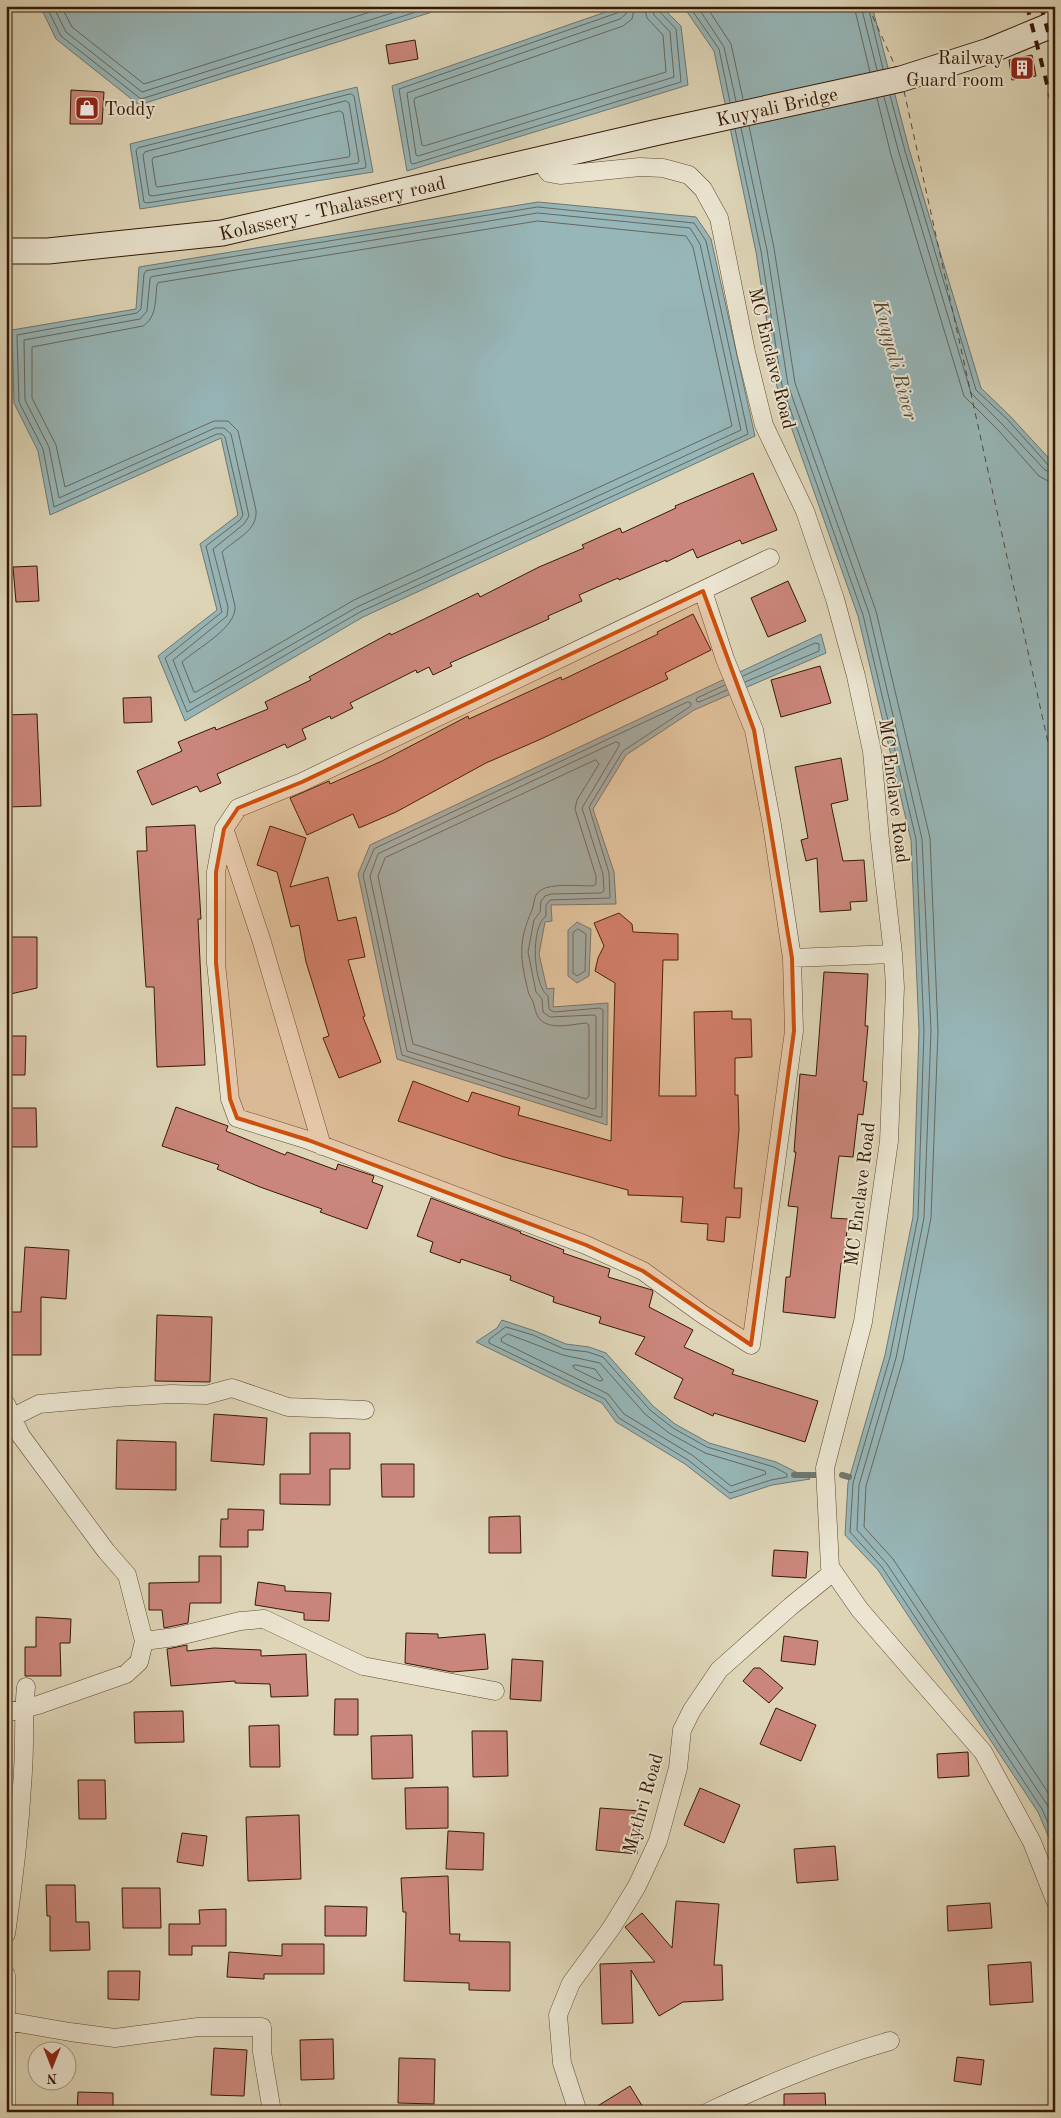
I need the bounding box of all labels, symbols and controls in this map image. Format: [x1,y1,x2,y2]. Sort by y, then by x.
place label: Railway Guard room [906,50,1004,91]
building icon: Railway Guard room [1009,55,1035,81]
street label: Kuyyali Bridge [715,86,840,131]
shop icon: Toddy [74,95,100,121]
place label: Toddy [104,101,156,120]
street label: Kolassery - Thalassery road [218,175,448,245]
street label: MC Enclave Road [744,286,797,431]
water label: Kuyyali River [868,297,920,423]
street label: MC Enclave Road [874,718,911,865]
street label: MC Enclave Road [843,1121,880,1267]
street label: Mythri Road [621,1751,668,1856]
north arrow [28,2040,78,2090]
text: N [46,2071,57,2085]

